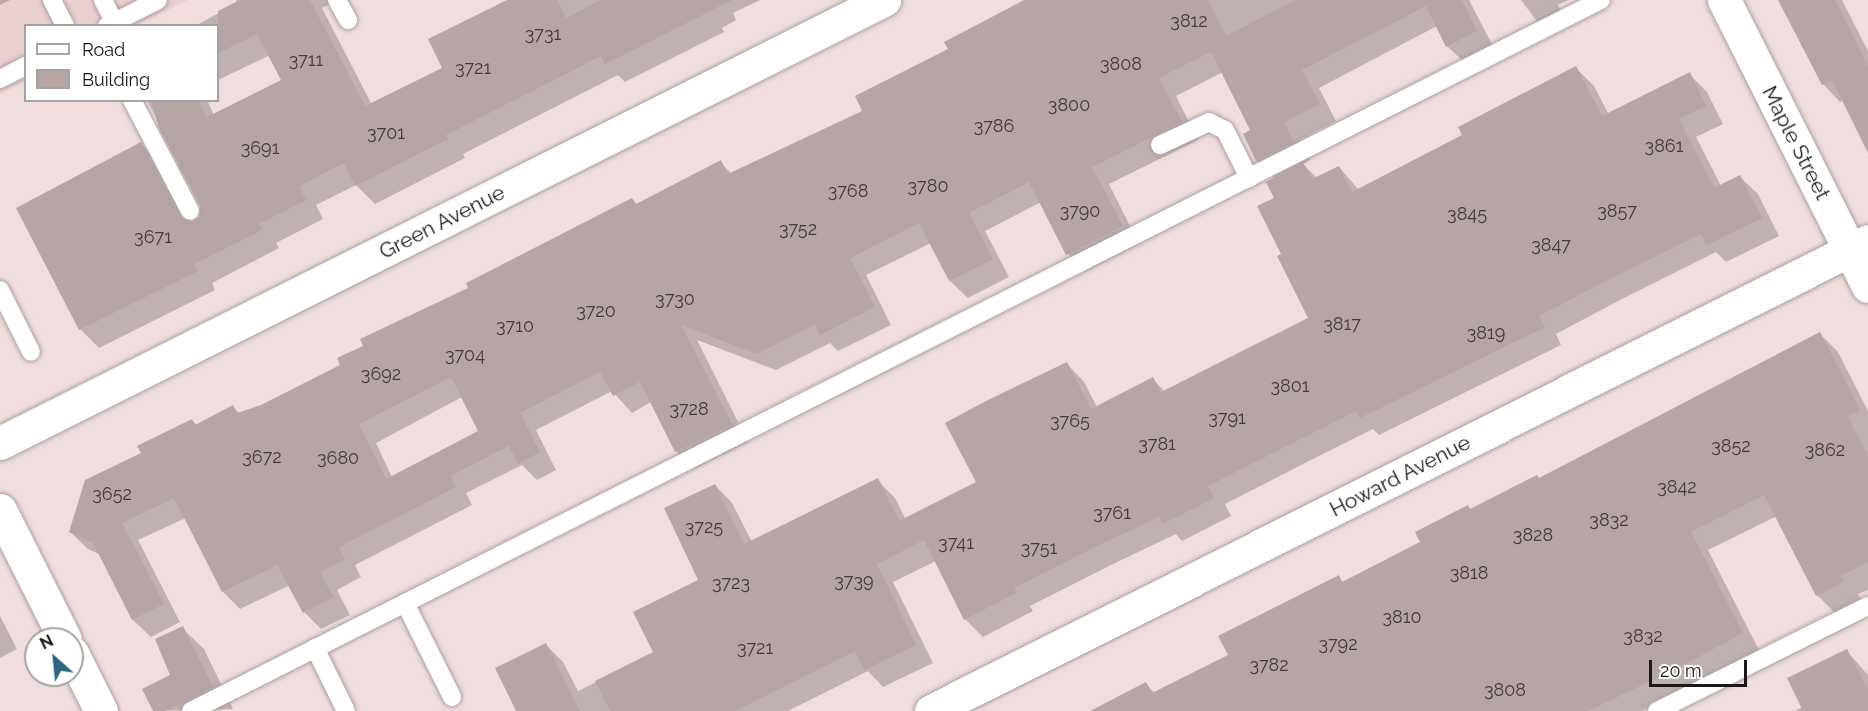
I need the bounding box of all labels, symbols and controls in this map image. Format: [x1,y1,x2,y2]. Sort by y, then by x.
house number: 3812 [1170,10,1208,32]
house number: 3731 [525,23,561,45]
legend [24,24,219,102]
text: Road [82,39,125,60]
house number: 3711 [289,49,323,71]
house number: 3808 [1100,53,1142,75]
house number: 3721 [455,57,491,79]
text: Building [82,69,150,90]
street label: Maple Street [1757,82,1835,204]
house number: 3800 [1048,94,1090,116]
house number: 3786 [974,115,1014,137]
house number: 3701 [367,122,405,144]
house number: 3861 [1645,135,1683,157]
house number: 3691 [241,137,279,159]
house number: 3780 [908,175,948,197]
street label: Green Avenue [375,179,509,265]
house number: 3768 [828,180,868,202]
house number: 3790 [1060,200,1100,222]
house number: 3857 [1597,200,1637,222]
house number: 3845 [1447,203,1487,225]
house number: 3752 [779,218,817,240]
house number: 3671 [134,226,172,248]
house number: 3847 [1531,234,1571,256]
house number: 3730 [655,288,695,310]
house number: 3720 [576,300,616,322]
house number: 3817 [1323,313,1361,335]
house number: 3710 [496,315,534,337]
house number: 3819 [1467,322,1505,344]
house number: 3704 [445,344,485,366]
house number: 3692 [361,363,401,385]
house number: 3801 [1270,375,1310,397]
house number: 3728 [669,398,709,420]
house number: 3791 [1208,407,1246,429]
house number: 3765 [1050,410,1090,432]
street label: Howard Avenue [1325,430,1475,522]
house number: 3781 [1138,433,1176,455]
house number: 3852 [1711,435,1751,457]
house number: 3862 [1805,439,1845,461]
house number: 3672 [242,446,282,468]
house number: 3680 [317,447,359,469]
house number: 3842 [1657,476,1697,498]
house number: 3652 [92,483,132,505]
house number: 3761 [1093,502,1131,524]
house number: 3832 [1589,509,1629,531]
house number: 3725 [685,516,723,538]
house number: 3828 [1513,524,1553,546]
house number: 3741 [938,532,974,554]
house number: 3751 [1021,537,1057,559]
house number: 3818 [1450,562,1488,584]
house number: 3739 [834,570,874,592]
house number: 3723 [712,572,750,594]
house number: 3810 [1382,606,1422,628]
house number: 3832 [1623,625,1663,647]
north arrow [24,627,84,687]
text: N [37,631,56,654]
house number: 3792 [1318,633,1358,655]
house number: 3721 [737,637,773,659]
scale bar [1652,648,1750,686]
house number: 3782 [1249,654,1289,676]
text: 20 m [1660,660,1702,681]
house number: 3808 [1484,679,1526,701]

